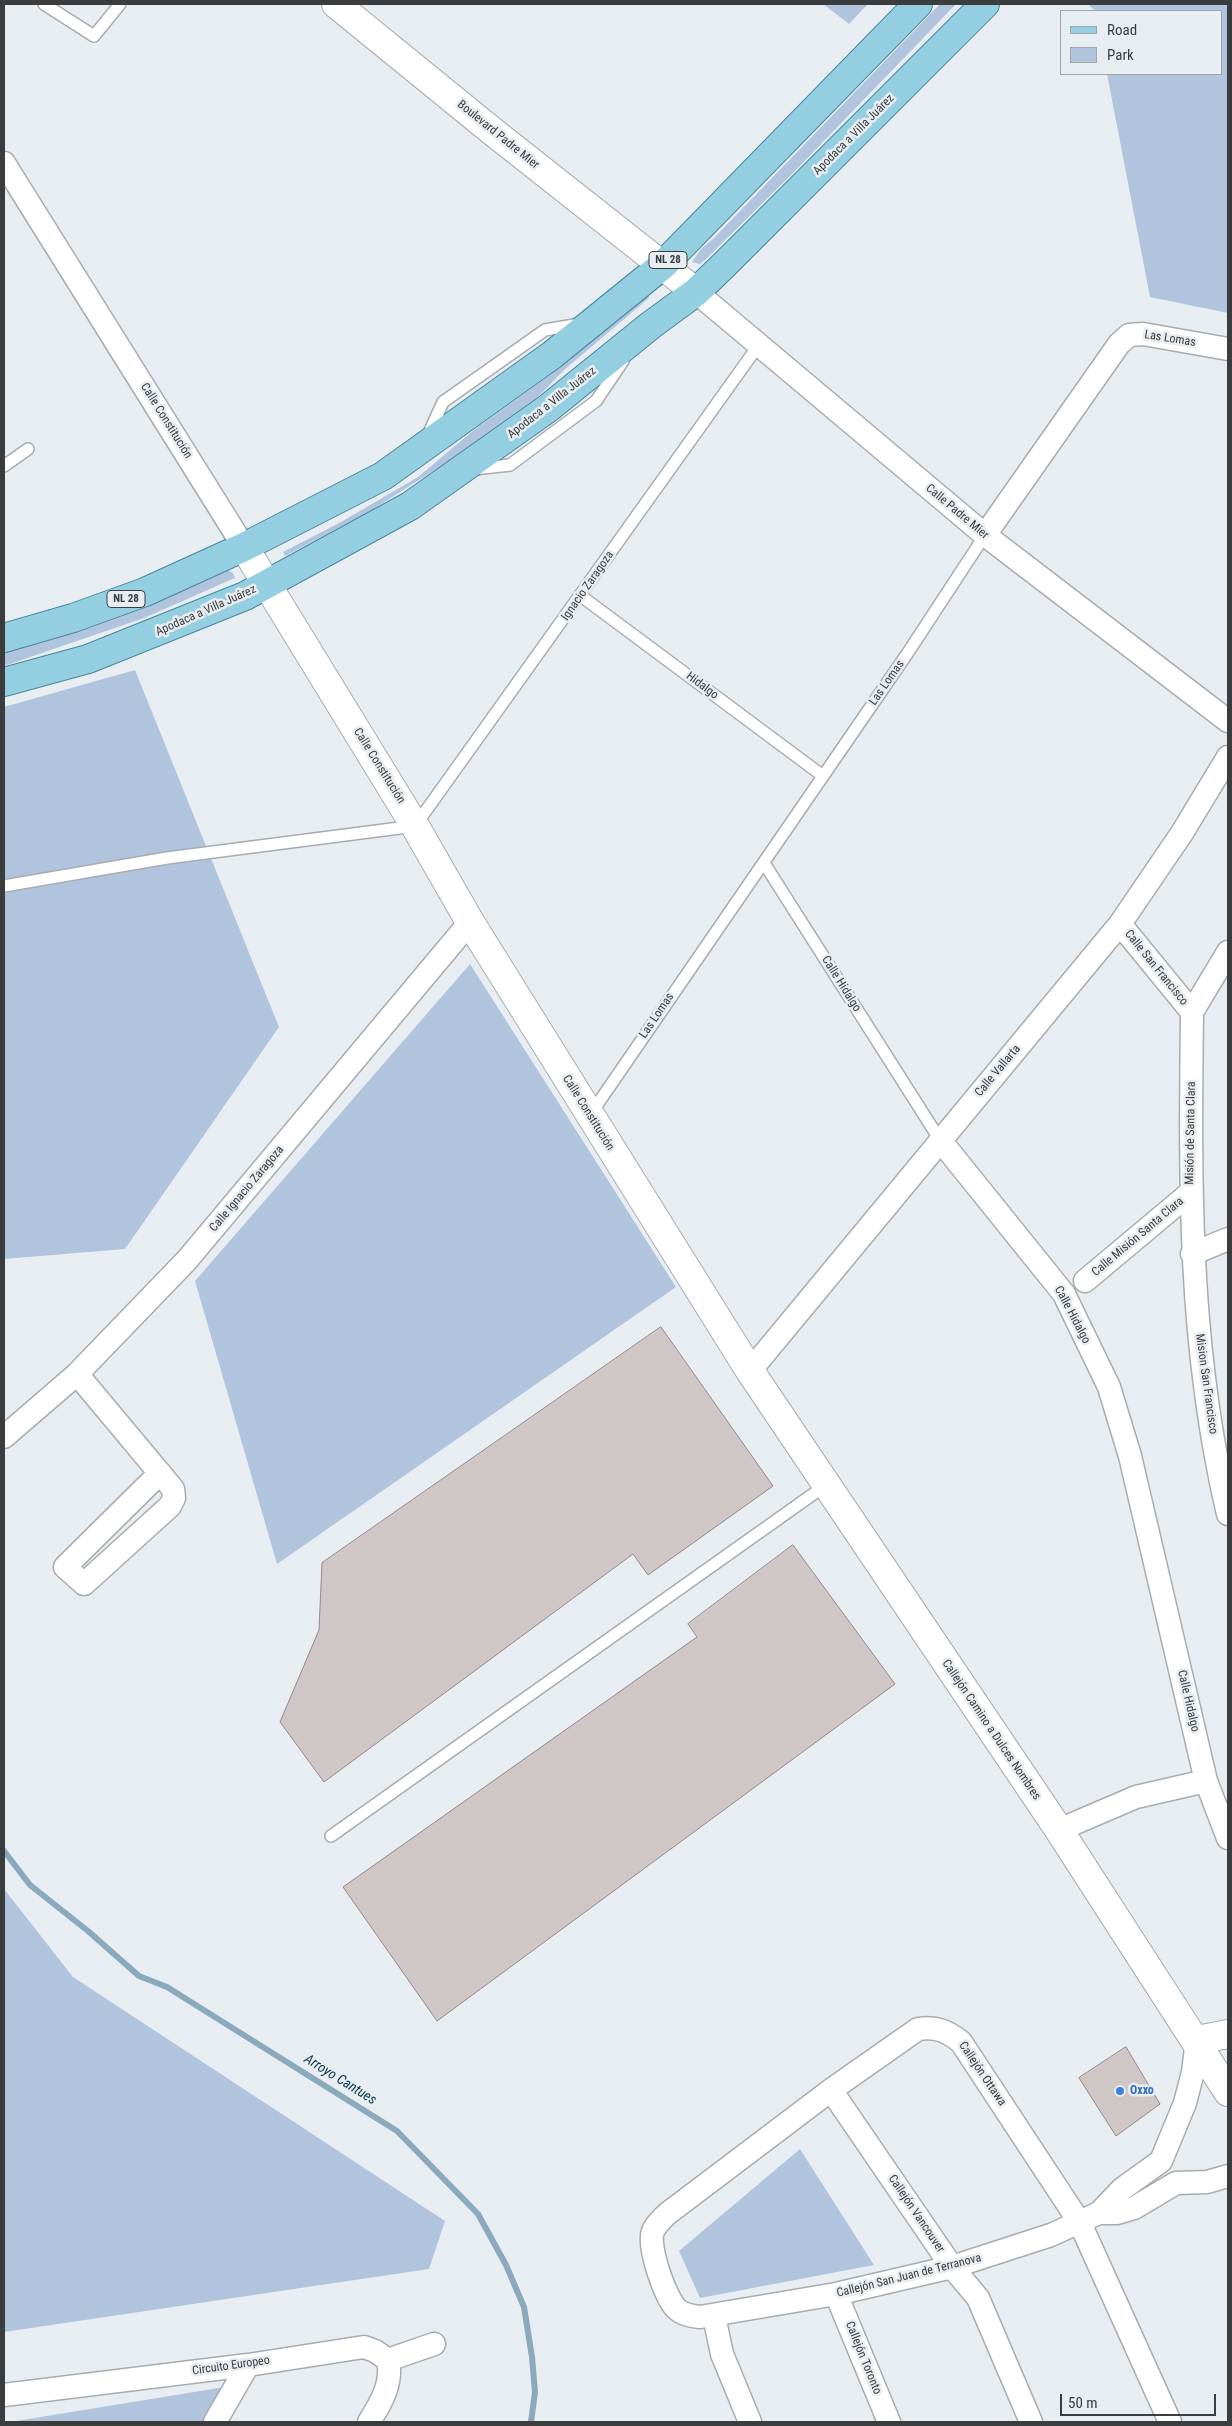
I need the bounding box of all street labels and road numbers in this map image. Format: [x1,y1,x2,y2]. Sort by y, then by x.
street label: Apodaca a Villa Juárez [811,92,897,178]
street label: Boulevard Padre Mier [454,98,542,172]
road number: NL 28 [649,252,687,268]
street label: Las Lomas [1143,328,1197,350]
street label: Apodaca a Villa Juárez [505,364,599,442]
street label: Calle Constitución [137,381,195,461]
street label: Calle Padre Mier [923,481,991,543]
street label: Ignacio Zaragoza [559,548,617,624]
street label: Apodaca a Villa Juárez [154,582,258,640]
road number: NL 28 [107,590,145,608]
street label: Las Lomas [866,658,908,708]
street label: Hidalgo [683,669,721,703]
street label: Calle Constitución [350,726,408,806]
street label: Calle San Francisco [1121,927,1191,1009]
street label: Calle Hidalgo [818,953,864,1015]
street label: Las Lomas [637,991,677,1041]
street label: Calle Vallarta [972,1042,1024,1100]
street label: Calle Constitución [559,1073,617,1153]
street label: Misión de Santa Clara [1183,1081,1199,1185]
street label: Calle Ignacio Zaragoza [207,1143,287,1235]
street label: Calle Misión Santa Clara [1089,1194,1187,1280]
street label: Calle Hidalgo [1051,1284,1093,1346]
street label: Mision San Francisco [1192,1333,1220,1435]
street label: Callejón Camino a Dulces Nombres [939,1657,1043,1803]
street label: Calle Hidalgo [1174,1669,1202,1733]
street label: Callejón Ottawa [955,2039,1009,2109]
street label: Callejón Vancouver [885,2172,947,2256]
street label: Callejón San Juan de Terranova [835,2251,983,2301]
street label: Callejón Toronto [842,2319,884,2397]
street label: Circuito Europeo [191,2353,271,2379]

